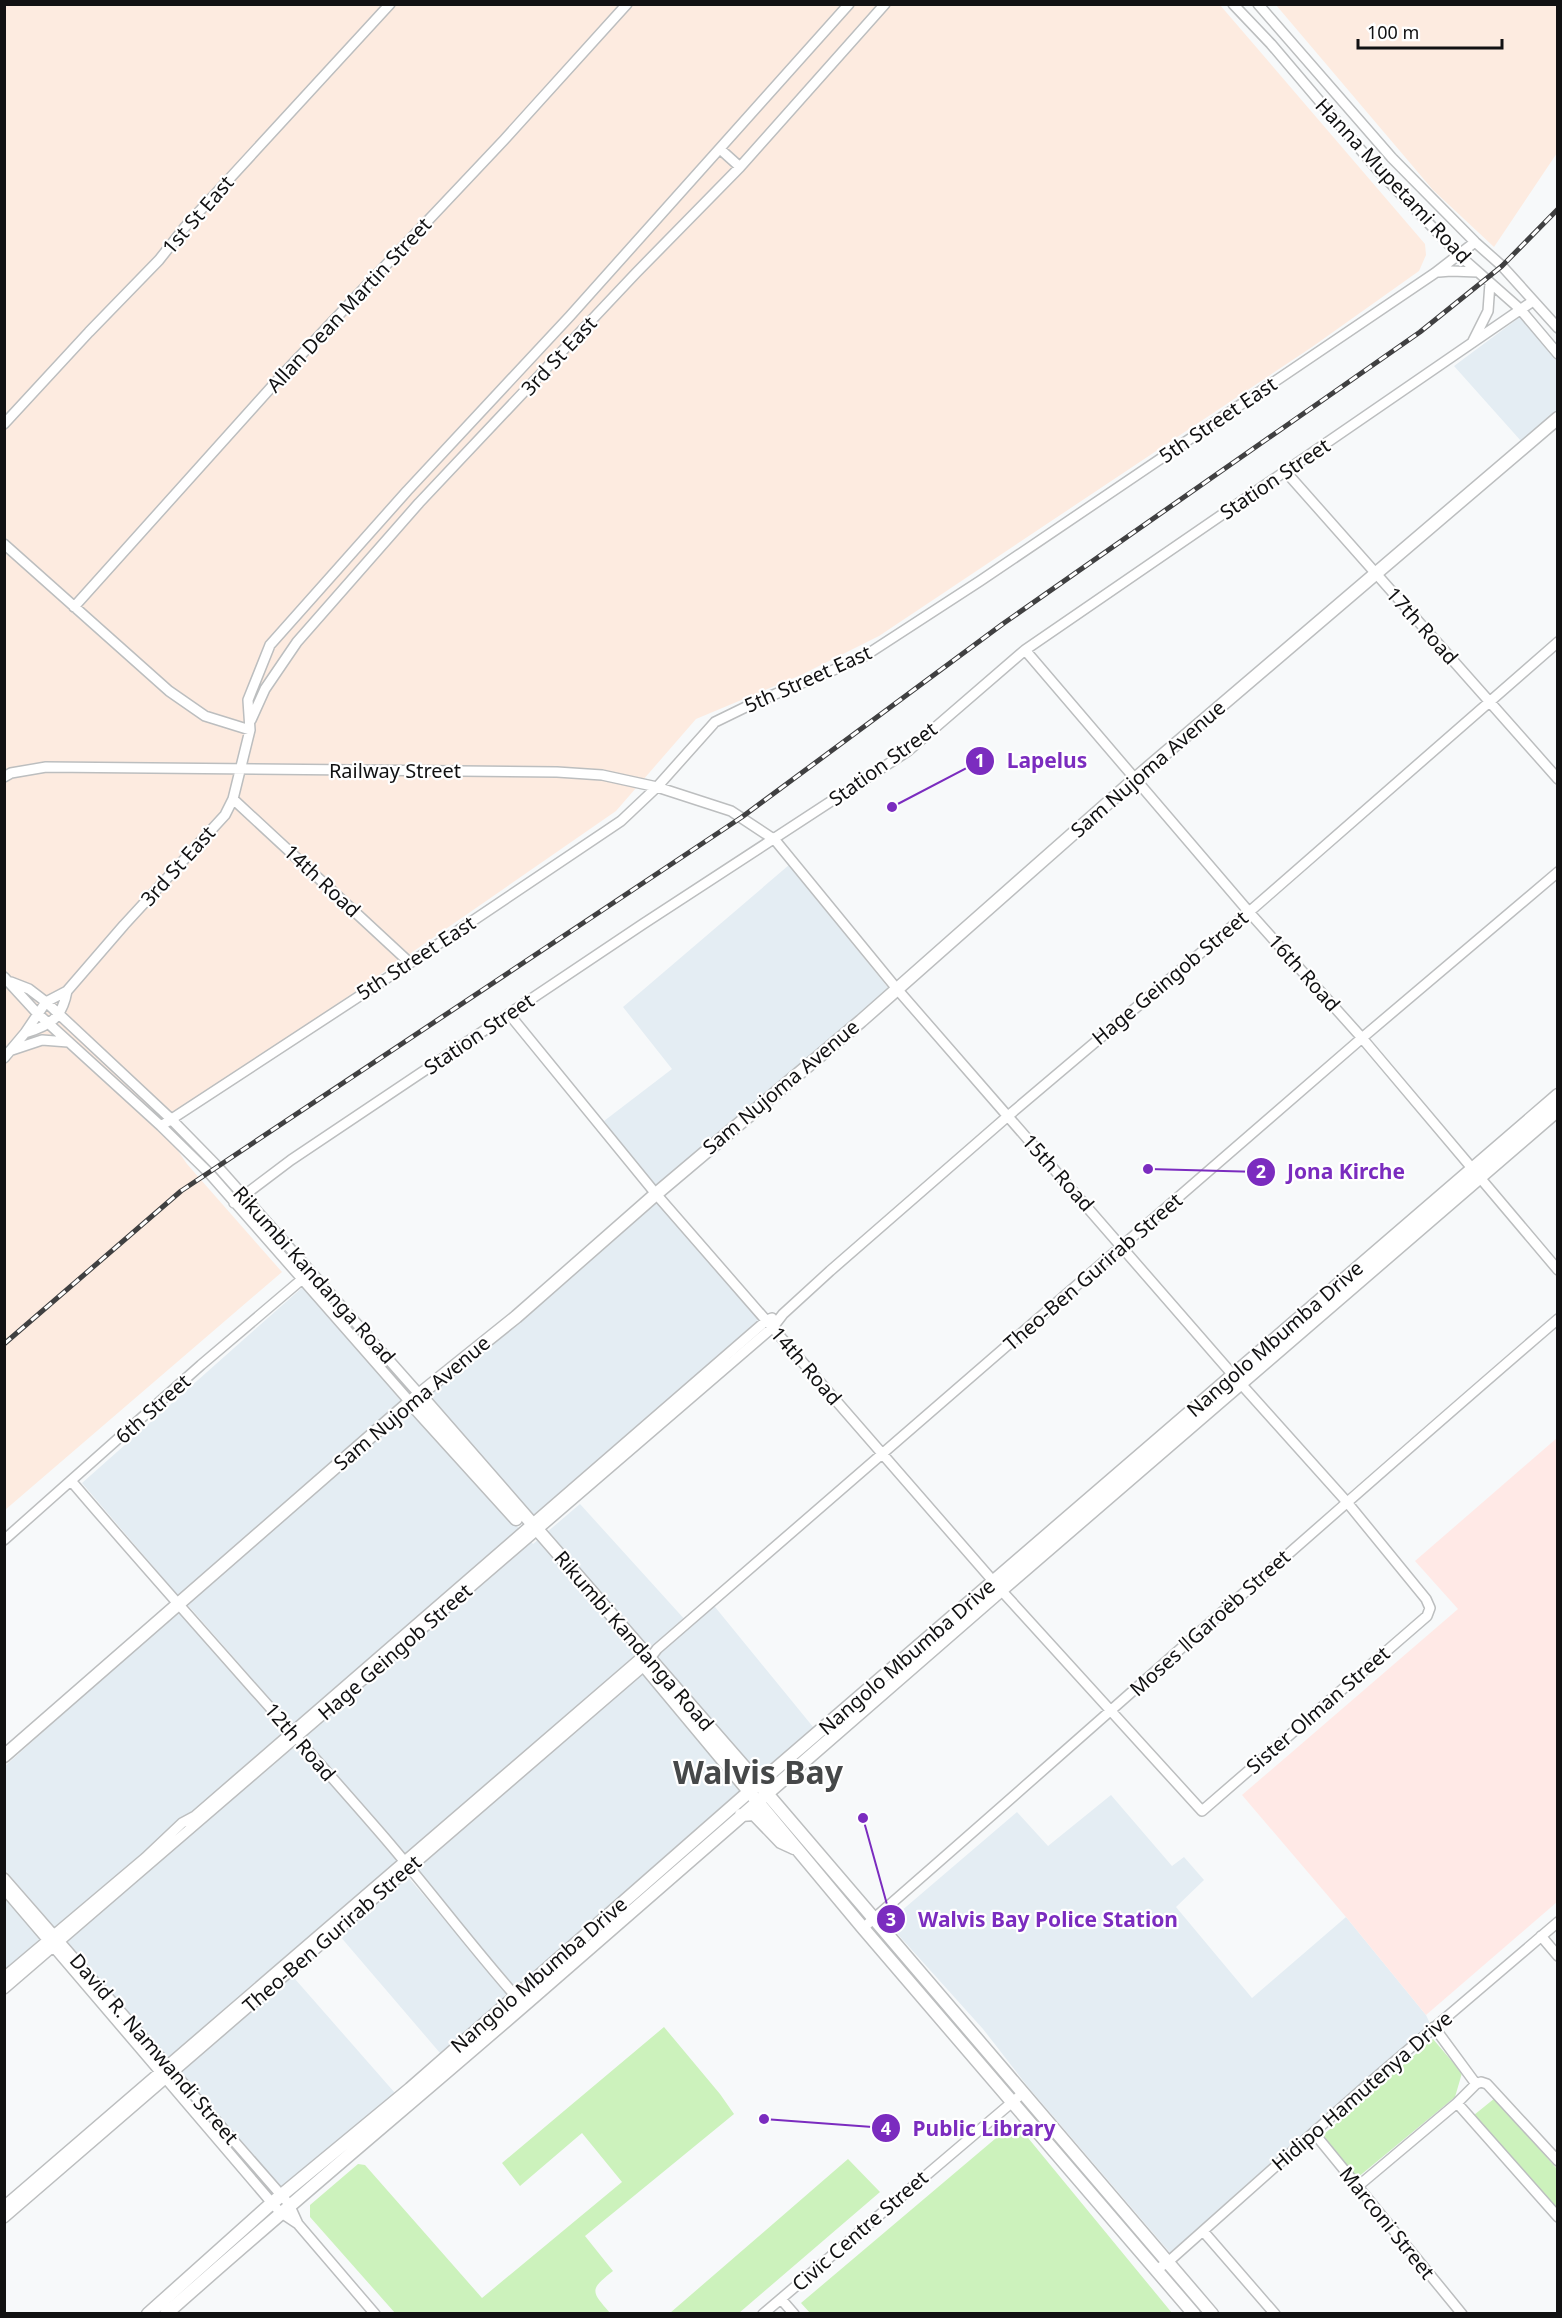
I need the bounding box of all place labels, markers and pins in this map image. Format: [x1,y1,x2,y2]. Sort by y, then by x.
callout: Lapelus [965,741,1100,780]
callout: Jona Kirche [1246,1152,1417,1191]
callout: Walvis Bay Police Station [876,1900,1190,1939]
callout: Public Library [871,2109,1068,2148]

